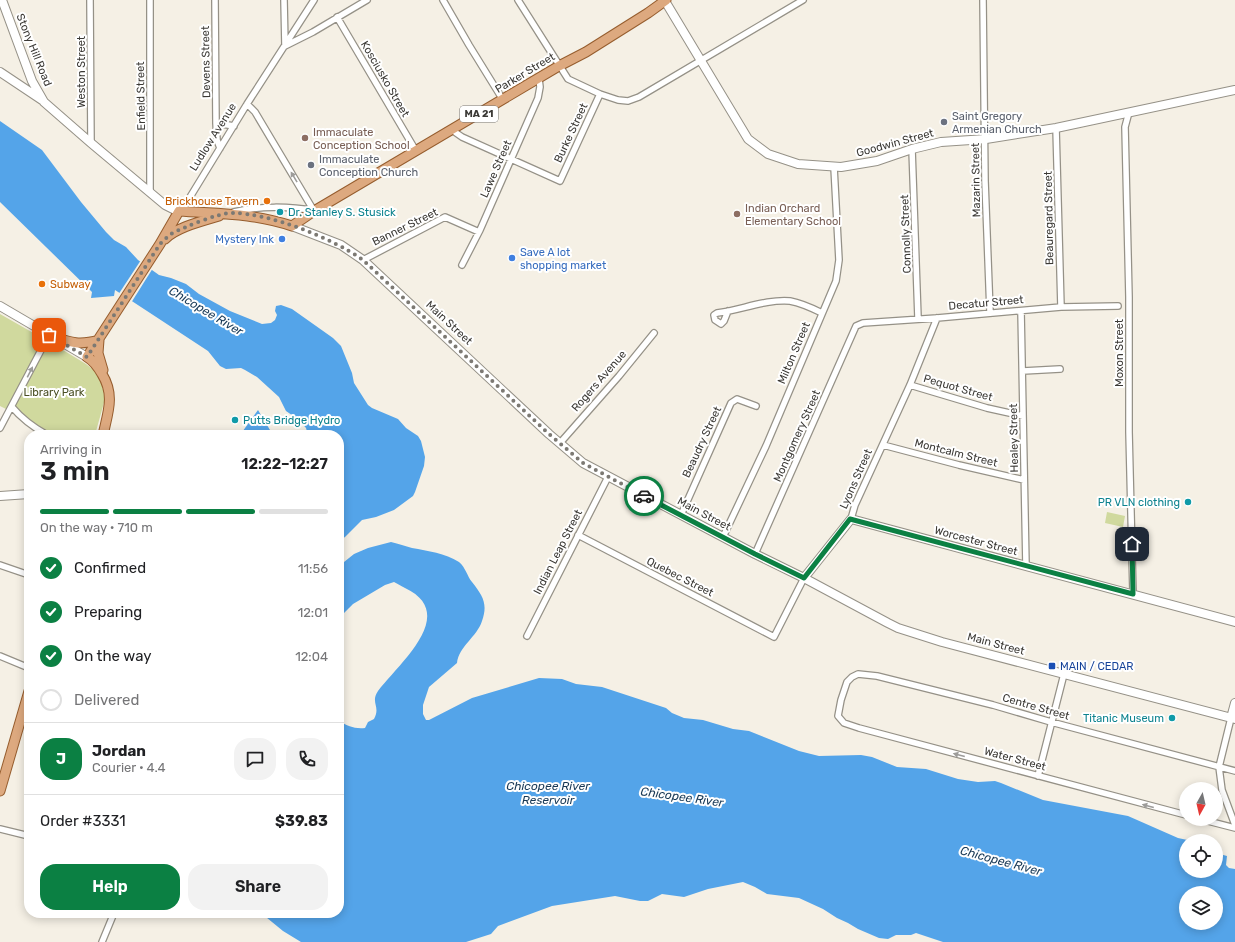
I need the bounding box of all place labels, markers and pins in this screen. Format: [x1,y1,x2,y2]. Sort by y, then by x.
place label: Saint Gregory Armenian Church [952,110,1042,136]
marker: Saint Gregory Armenian Church [939,117,949,127]
place label: Immaculate Conception School [313,126,410,152]
marker: Immaculate Conception School [300,133,310,143]
place label: Immaculate Conception Church [319,153,418,179]
marker: Immaculate Conception Church [306,160,316,170]
place label: Brickhouse Tavern [165,195,259,208]
marker: Brickhouse Tavern [262,196,272,206]
place label: Indian Orchard Elementary School [745,202,841,228]
place label: Dr. Stanley S. Stusick [288,206,396,219]
marker: Dr. Stanley S. Stusick [275,207,285,217]
marker: Indian Orchard Elementary School [732,209,742,219]
place label: Mystery Ink [215,233,274,246]
marker: Mystery Ink [277,234,287,244]
place label: Save A lot shopping market [520,246,607,272]
marker: Save A lot shopping market [507,253,517,263]
place label: Subway [50,278,91,291]
marker: Subway [37,279,47,289]
pin [32,318,66,352]
place label: Putts Bridge Hydro [243,414,340,427]
marker: Putts Bridge Hydro [230,415,240,425]
place label: PR VLN clothing [1098,496,1180,509]
marker: PR VLN clothing [1183,497,1193,507]
pin [1115,527,1149,561]
place label: MAIN / CEDAR [1060,660,1133,673]
marker: MAIN / CEDAR [1047,661,1057,671]
place label: Titanic Museum [1083,712,1164,725]
marker: Titanic Museum [1167,713,1177,723]

